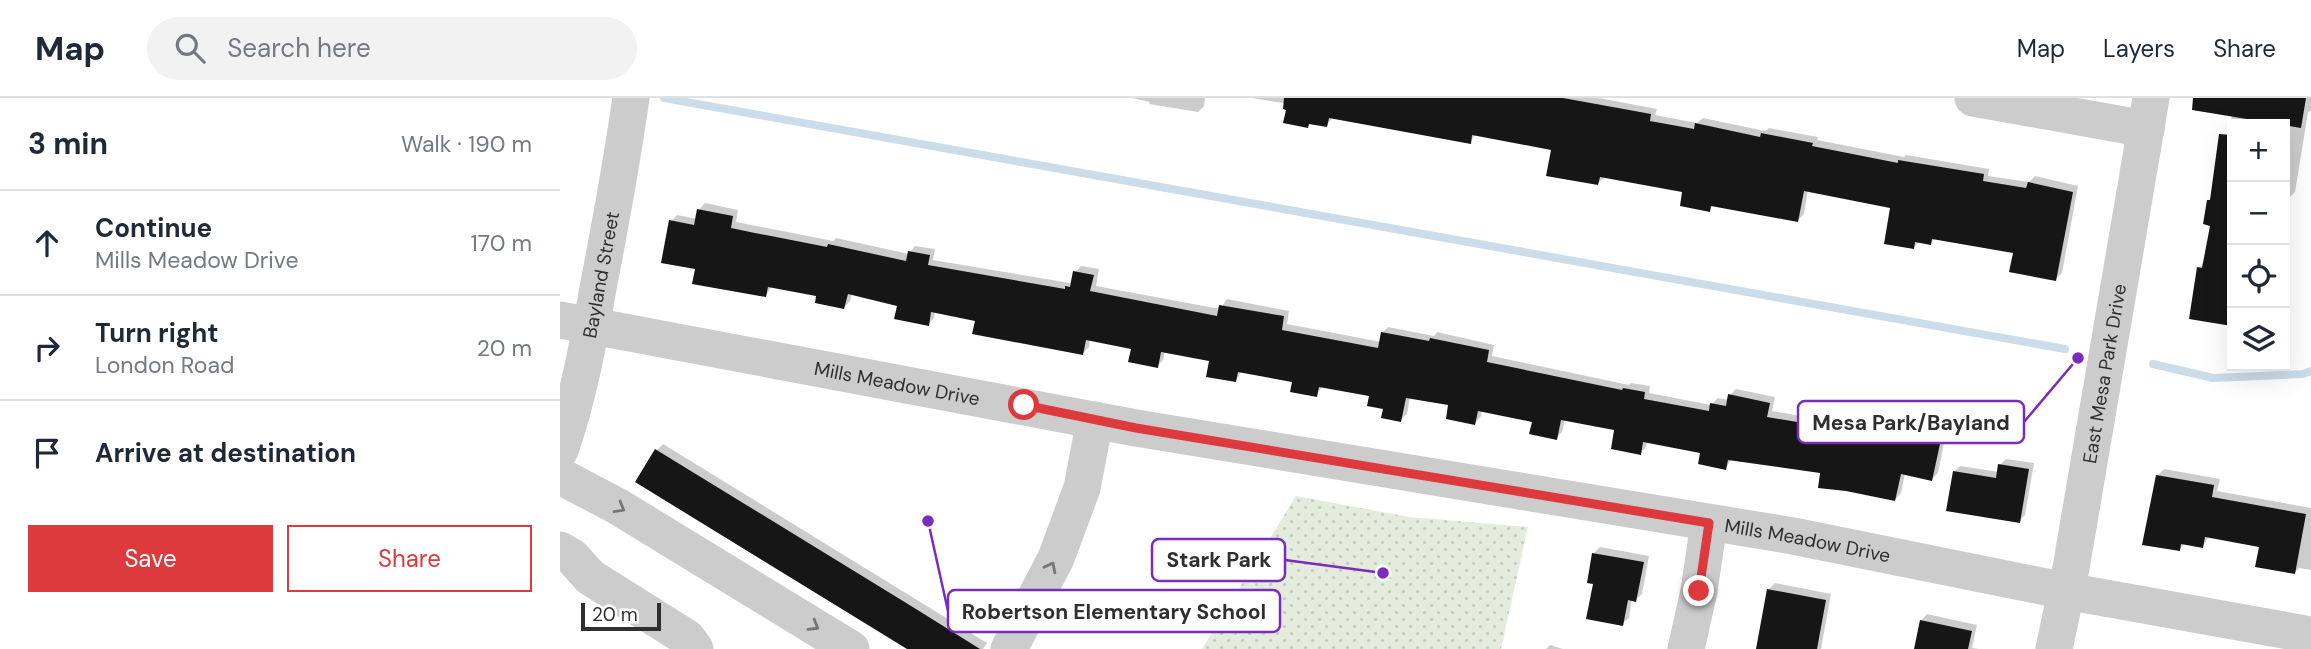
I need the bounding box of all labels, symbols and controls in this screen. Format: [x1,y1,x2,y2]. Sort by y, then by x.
search box [147,17,637,80]
text: Map [35,27,105,70]
icon: search [171,29,209,67]
text: Search here [227,31,371,65]
text: Map [2017,33,2065,64]
text: Layers [2103,33,2175,64]
text: Share [2213,33,2276,64]
map controls [2227,119,2290,371]
button: + [2227,119,2290,182]
text: 3 min [28,124,108,163]
text: Walk · 190 m [401,129,532,159]
button: − [2227,182,2290,245]
street label: Bayland Street [577,209,625,340]
text: Continue [95,211,212,245]
icon: ahead [28,224,66,262]
text: 170 m [471,228,532,258]
text: Mills Meadow Drive [95,245,298,275]
button: locate [2227,245,2290,308]
street label: East Mesa Park Drive [2076,282,2132,465]
button: layers [2227,308,2290,371]
text: Turn right [95,316,219,350]
icon: right [28,329,66,367]
text: 20 m [477,333,532,363]
text: London Road [95,350,234,380]
street label: Mills Meadow Drive [812,355,982,411]
route start [1008,389,1039,420]
callout: Mesa Park/Bayland [1798,401,2024,443]
text: Mesa Park/Bayland [1812,409,2010,437]
icon: arrive [28,434,66,472]
text: Arrive at destination [95,436,356,470]
one-way arrow [613,500,625,513]
street label: Mills Meadow Drive [1723,512,1893,568]
button: Save [28,525,273,592]
button: Share [287,525,532,592]
callout: Stark Park [1152,539,1285,581]
text: Stark Park [1167,546,1271,574]
one-way arrow [1043,561,1057,574]
route end [1683,575,1714,606]
callout: Robertson Elementary School [948,590,1280,632]
text: Robertson Elementary School [962,598,1266,626]
scale bar [581,600,662,632]
text: 20 m [592,602,638,627]
one-way arrow [807,618,820,631]

